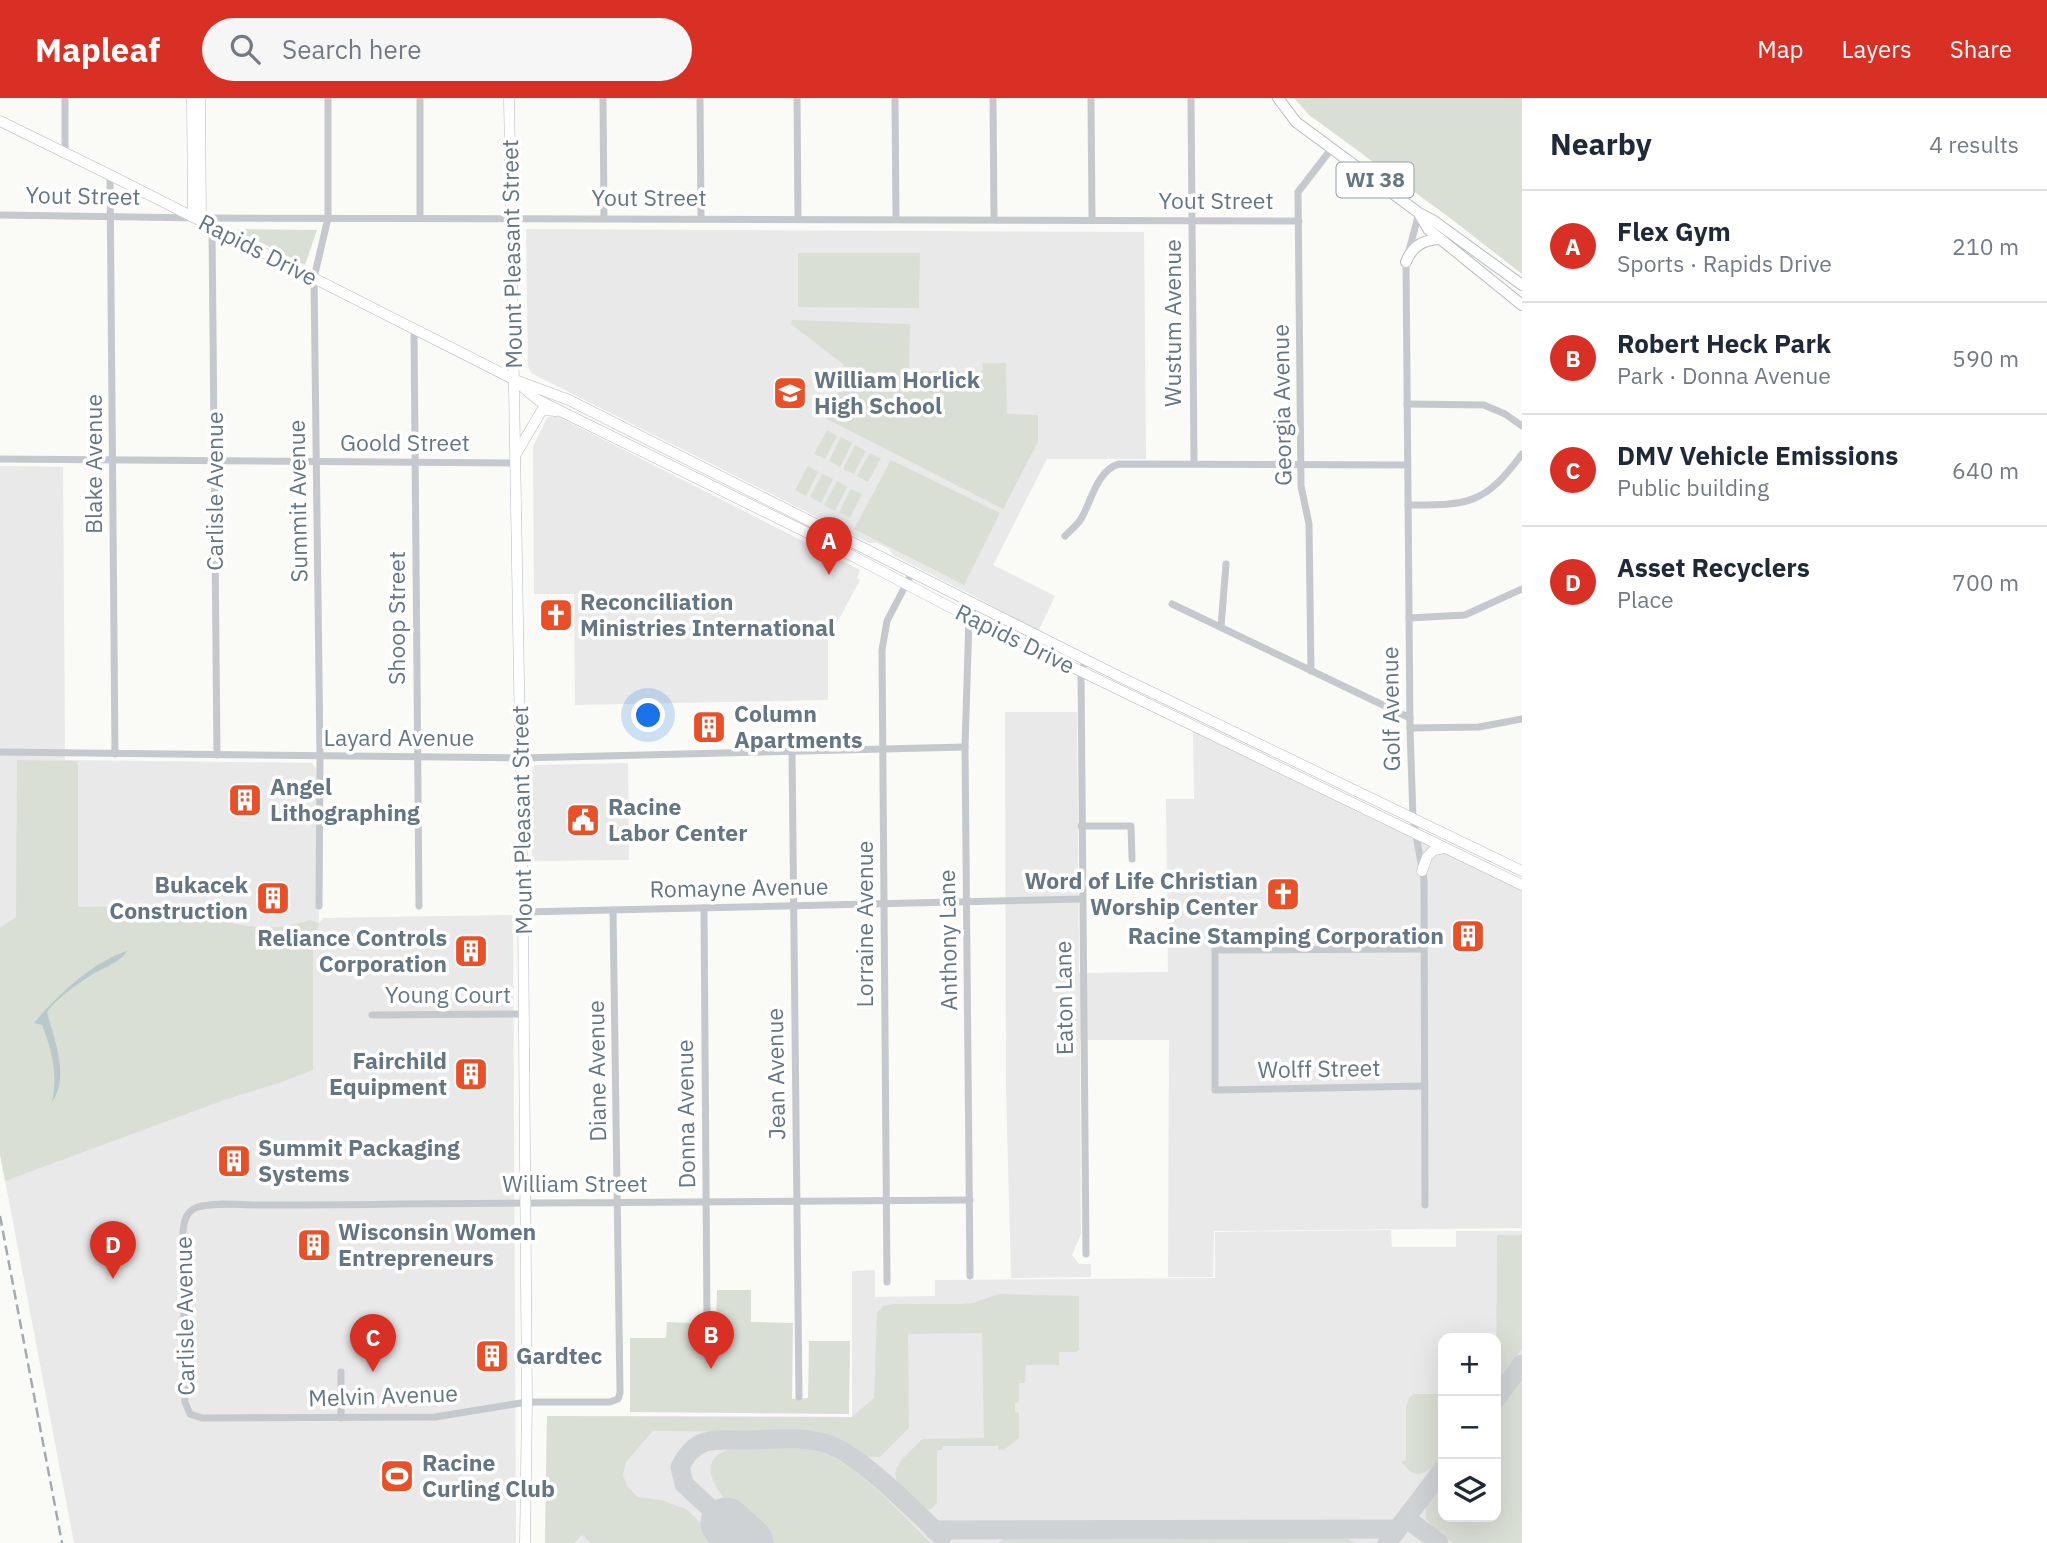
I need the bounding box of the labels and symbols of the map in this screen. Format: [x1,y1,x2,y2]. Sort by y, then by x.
street label: Mount Pleasant Street [494,139,528,369]
road number: WI 38 [1336,162,1414,198]
street label: Yout Street [25,179,141,211]
street label: Yout Street [591,182,707,212]
street label: Yout Street [1158,185,1274,215]
street label: Rapids Drive [194,206,323,292]
street label: Wustum Avenue [1157,239,1187,407]
street label: Georgia Avenue [1265,324,1297,486]
place label: William Horlick High School [814,364,981,420]
school or university icon: William Horlick High School [771,374,809,412]
street label: Blake Avenue [78,394,108,534]
street label: Carlisle Avenue [199,411,229,571]
street label: Summit Avenue [281,419,313,583]
street label: Goold Street [340,427,470,457]
pin: A [806,517,852,575]
street label: Shoop Street [381,551,411,685]
place label: Reconciliation Ministries International [580,586,835,642]
church icon: Reconciliation Ministries International [537,596,575,634]
street label: Rapids Drive [951,596,1080,680]
street label: Golf Avenue [1374,646,1406,772]
your location [631,698,665,732]
place label: Column Apartments [734,698,863,754]
street label: Mount Pleasant Street [504,705,538,935]
building icon: Column Apartments [690,708,728,746]
street label: Layard Avenue [324,722,474,752]
place label: Angel Lithographing [270,771,420,827]
building icon: Angel Lithographing [226,781,264,819]
place label: Racine Labor Center [608,791,748,847]
public building icon: Racine Labor Center [564,801,602,839]
street label: Lorraine Avenue [849,841,879,1007]
place label: Word of Life Christian Worship Center [1025,865,1258,921]
place label: Bukacek Construction [109,869,249,925]
street label: Anthony Lane [931,869,963,1011]
street label: Romayne Avenue [649,870,829,904]
church icon: Word of Life Christian Worship Center [1264,875,1302,913]
building icon: Bukacek Construction [254,879,292,917]
building icon: Racine Stamping Corporation [1449,917,1487,955]
place label: Racine Stamping Corporation [1128,920,1444,950]
place label: Reliance Controls Corporation [257,922,447,978]
building icon: Reliance Controls Corporation [452,932,490,970]
street label: Eaton Lane [1047,940,1079,1056]
street label: Young Court [385,979,511,1009]
street label: Diane Avenue [580,1000,612,1142]
street label: Jean Avenue [759,1008,791,1140]
street label: Donna Avenue [669,1039,701,1189]
place label: Fairchild Equipment [329,1045,447,1101]
street label: Wolff Street [1257,1052,1381,1084]
building icon: Fairchild Equipment [452,1055,490,1093]
place label: Summit Packaging Systems [258,1132,460,1188]
building icon: Summit Packaging Systems [215,1142,253,1180]
street label: William Street [502,1168,648,1198]
place label: Wisconsin Women Entrepreneurs [338,1216,536,1272]
pin: D [90,1221,136,1279]
building icon: Wisconsin Women Entrepreneurs [295,1226,333,1264]
street label: Carlisle Avenue [168,1236,200,1396]
pin: B [688,1311,734,1369]
pin: C [350,1314,396,1372]
building icon: Gardtec [473,1337,511,1375]
place label: Gardtec [516,1340,602,1370]
street label: Melvin Avenue [308,1377,458,1413]
place label: Racine Curling Club [422,1447,555,1503]
sports icon: Racine Curling Club [378,1457,416,1495]

